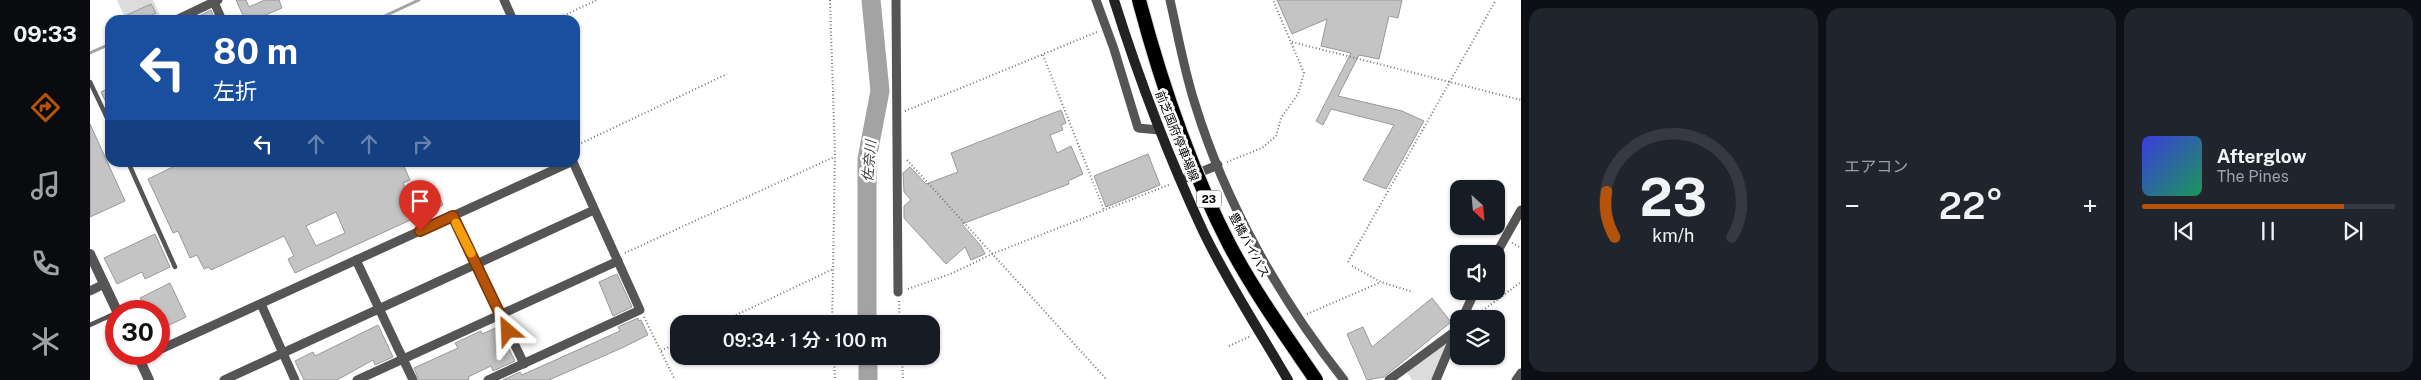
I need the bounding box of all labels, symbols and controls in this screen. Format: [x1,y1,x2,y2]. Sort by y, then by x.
text: 09:33 [13,21,77,47]
text: 80 m [213,31,298,72]
icon: left [130,35,195,100]
text: 左折 [213,78,257,104]
street label: 前芝国府停車場線 [1153,89,1201,183]
icon: directions [28,90,63,125]
icon: left [249,130,277,158]
icon: ahead [302,130,330,158]
icon: ahead [355,130,383,158]
icon: right [408,130,436,158]
water label: 佐奈川 [859,137,879,183]
text: Afterglow [2217,145,2306,167]
text: エアコン [1844,157,1908,176]
text: 23 [1640,167,1707,228]
text: The Pines [2217,167,2289,186]
icon: music [28,168,63,203]
pin [399,180,441,231]
north arrow [1450,180,1505,235]
map controls [1450,180,1505,365]
text: 22° [1939,183,2003,228]
icon: arrive [406,187,434,215]
text: − [1844,189,1860,222]
text: + [2082,189,2098,222]
road number: 23 [1196,190,1222,208]
street label: 豊橋バイパス [1226,210,1272,280]
icon: previous [2170,217,2198,245]
icon: pause [2254,217,2282,245]
icon: next [2339,217,2367,245]
text: km/h [1653,225,1695,246]
button: sound [1450,245,1505,300]
icon: phone [28,246,63,281]
speed limit sign: 30 [105,300,170,365]
position arrow [481,304,533,356]
button: layers [1450,310,1505,365]
icon: climate [28,324,63,359]
text: 09:34 · 1 分 · 100 m [723,329,887,351]

